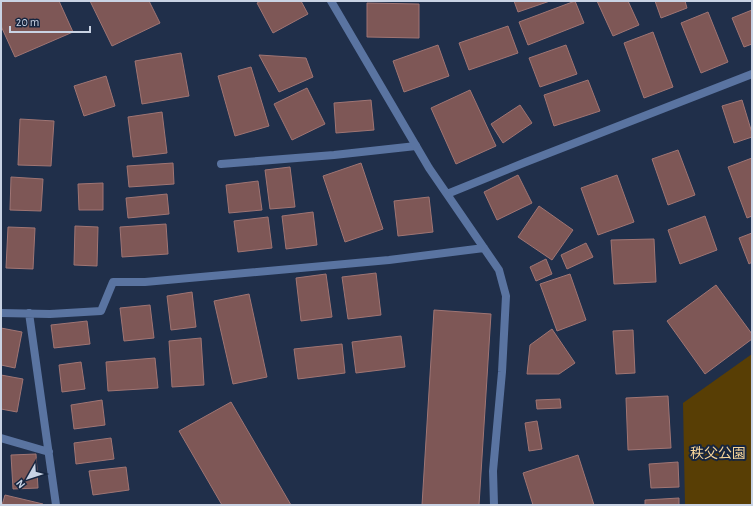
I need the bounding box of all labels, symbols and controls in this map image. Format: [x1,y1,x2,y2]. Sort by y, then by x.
scale bar [10,8,90,34]
text: 20 m [16,16,39,28]
park label: 秩父公園 [690,446,746,461]
north arrow [8,458,48,498]
text: N [14,478,27,490]

